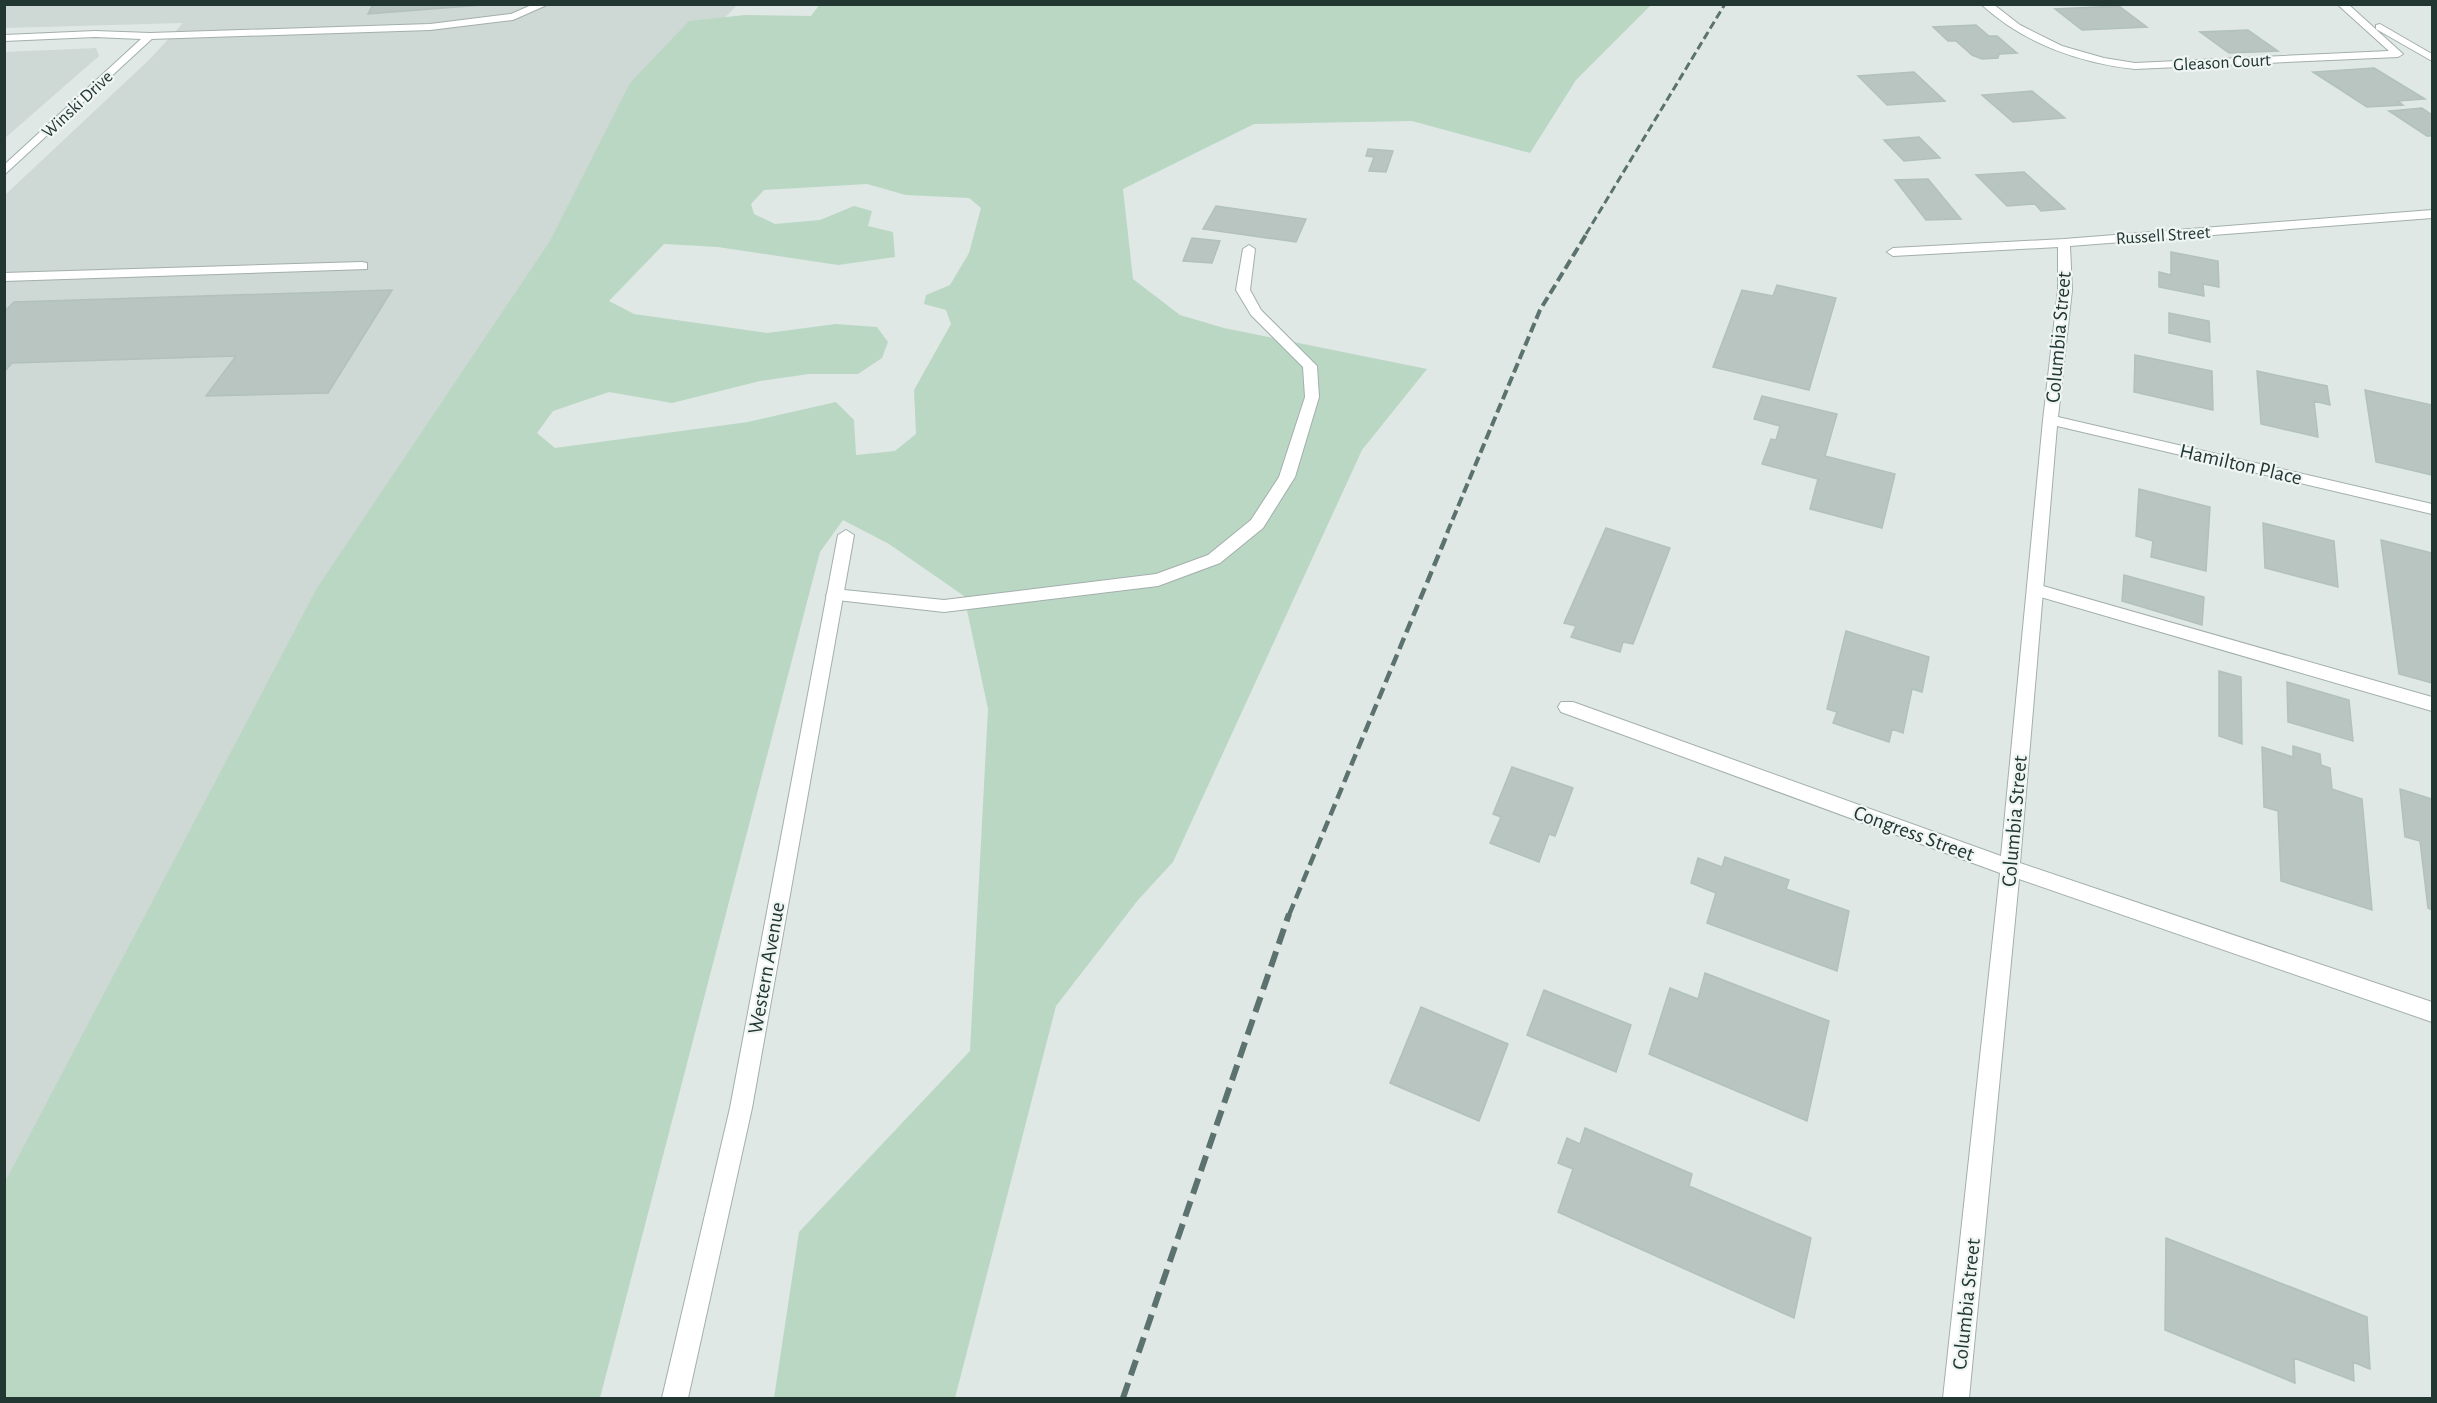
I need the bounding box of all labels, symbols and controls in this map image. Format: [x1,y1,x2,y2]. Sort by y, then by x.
street label: Gleason Court [2173,51,2272,75]
street label: Winski Drive [39,68,116,142]
street label: Russell Street [2115,224,2211,248]
street label: Columbia Street [2042,270,2075,404]
street label: Hamilton Place [2178,440,2304,489]
street label: Columbia Street [1998,754,2031,888]
street label: Congress Street [1851,802,1977,865]
street label: Western Avenue [745,900,788,1036]
street label: Columbia Street [1949,1237,1984,1371]

